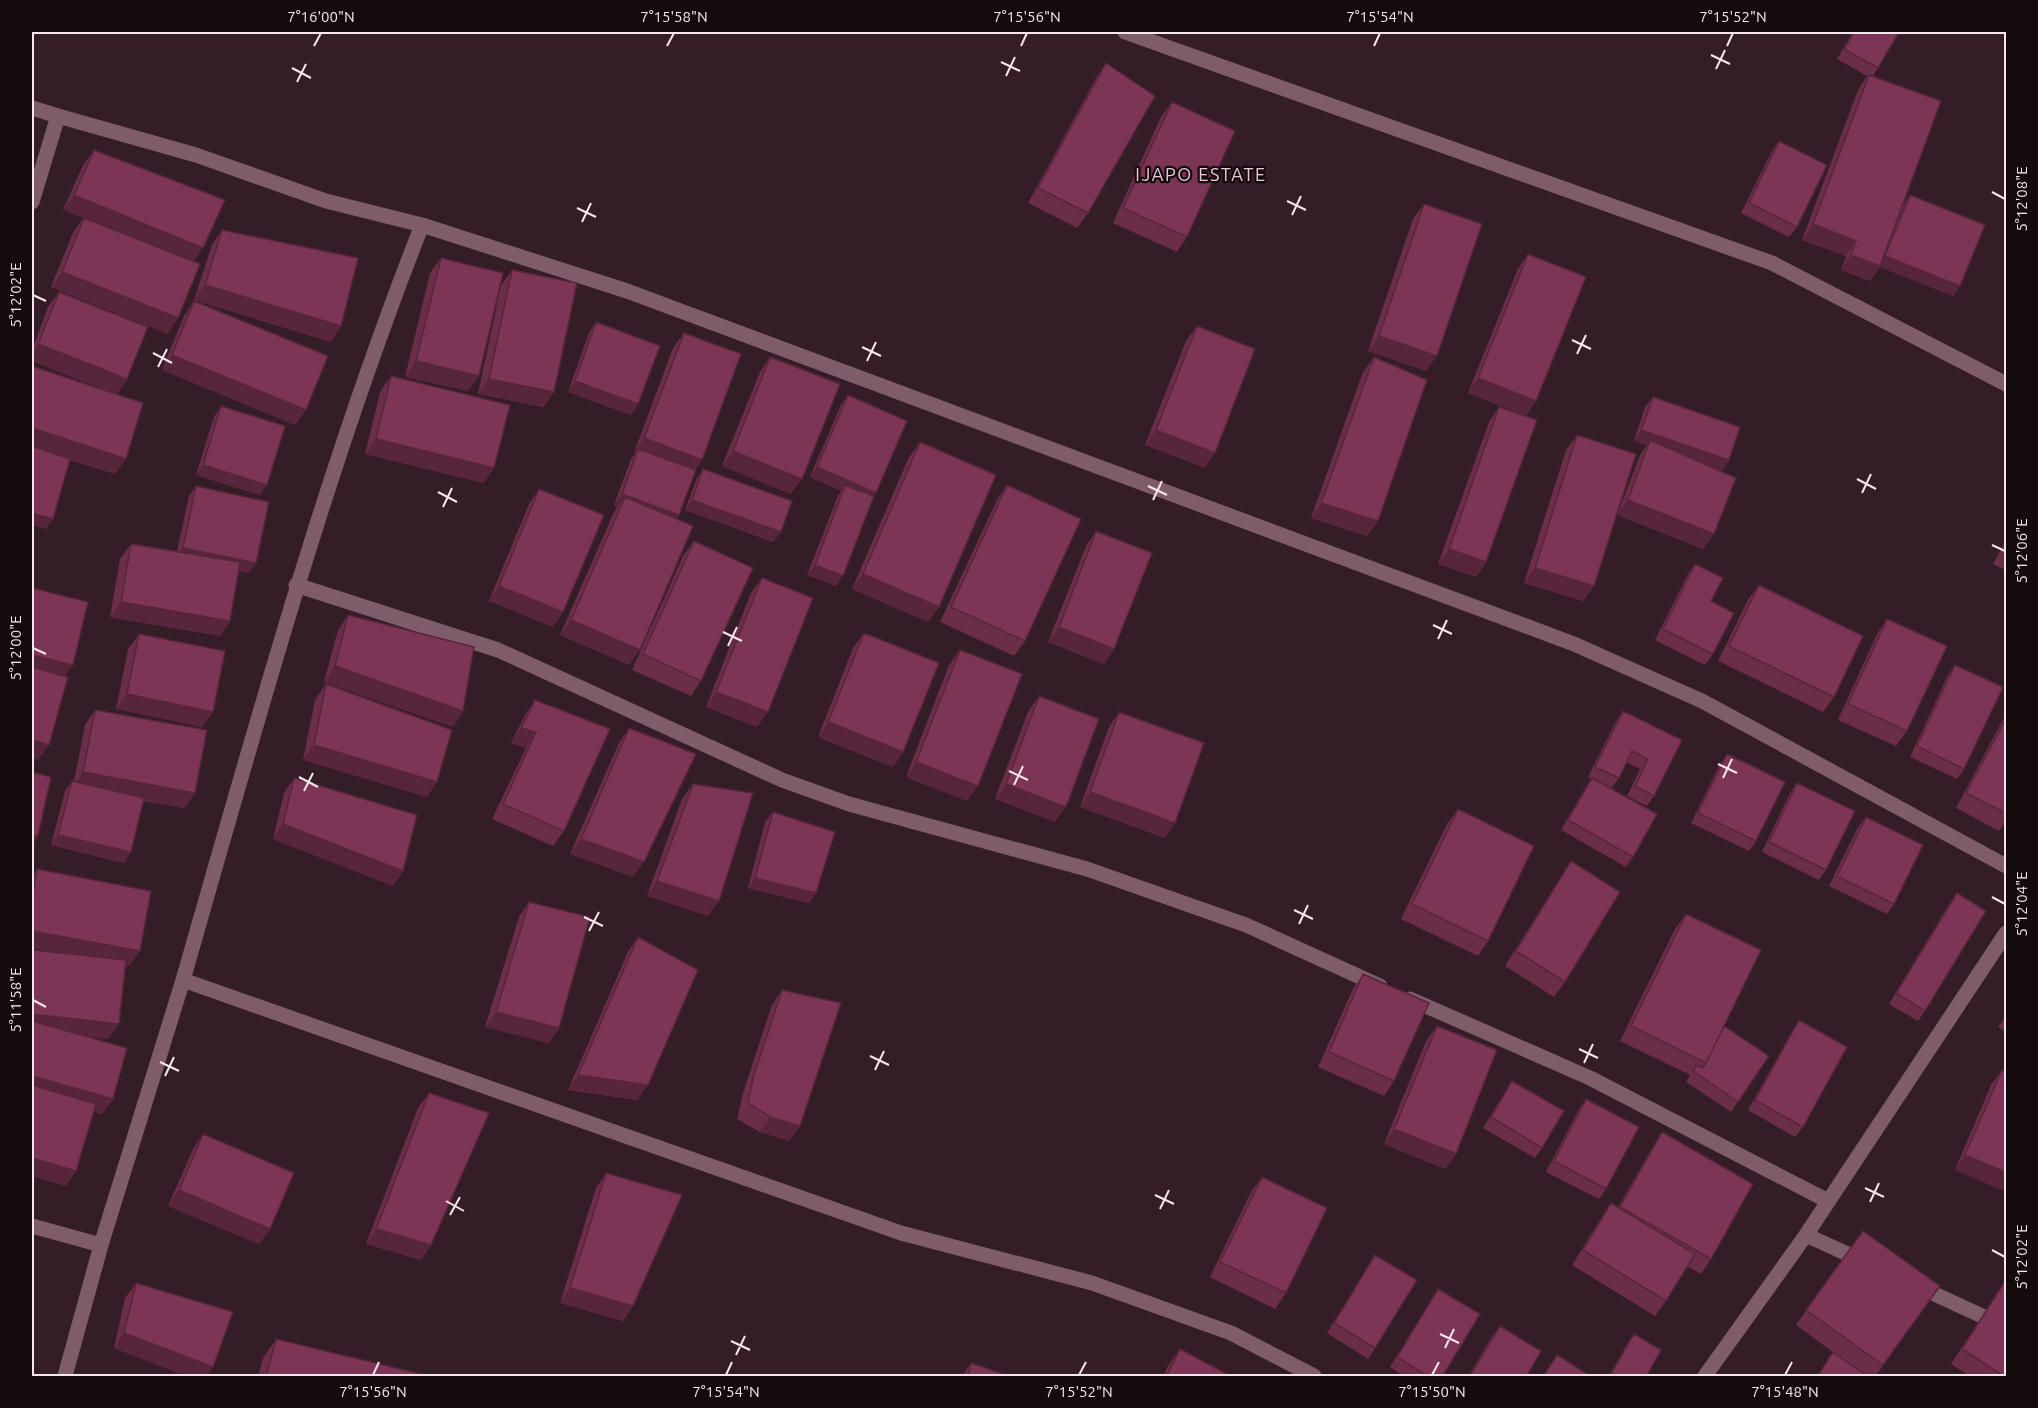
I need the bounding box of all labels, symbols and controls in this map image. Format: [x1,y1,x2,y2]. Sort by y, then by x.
text: 7°16'00"N [287,8,355,25]
text: 7°15'58"N [640,8,708,25]
text: 7°15'56"N [993,8,1061,25]
text: 7°15'54"N [1346,8,1414,25]
text: 7°15'52"N [1699,8,1767,25]
district label: IJAPO ESTATE [1135,164,1267,184]
text: 5°12'08"E [2013,166,2030,232]
text: 5°12'02"E [7,262,24,328]
text: 5°12'06"E [2013,518,2030,584]
text: 5°12'00"E [7,615,24,681]
text: 5°12'04"E [2013,871,2030,937]
text: 5°11'58"E [7,967,24,1033]
text: 5°12'02"E [2013,1224,2030,1290]
text: 7°15'56"N [339,1383,407,1400]
text: 7°15'54"N [692,1383,760,1400]
text: 7°15'52"N [1045,1383,1113,1400]
text: 7°15'50"N [1398,1383,1466,1400]
text: 7°15'48"N [1751,1383,1819,1400]

